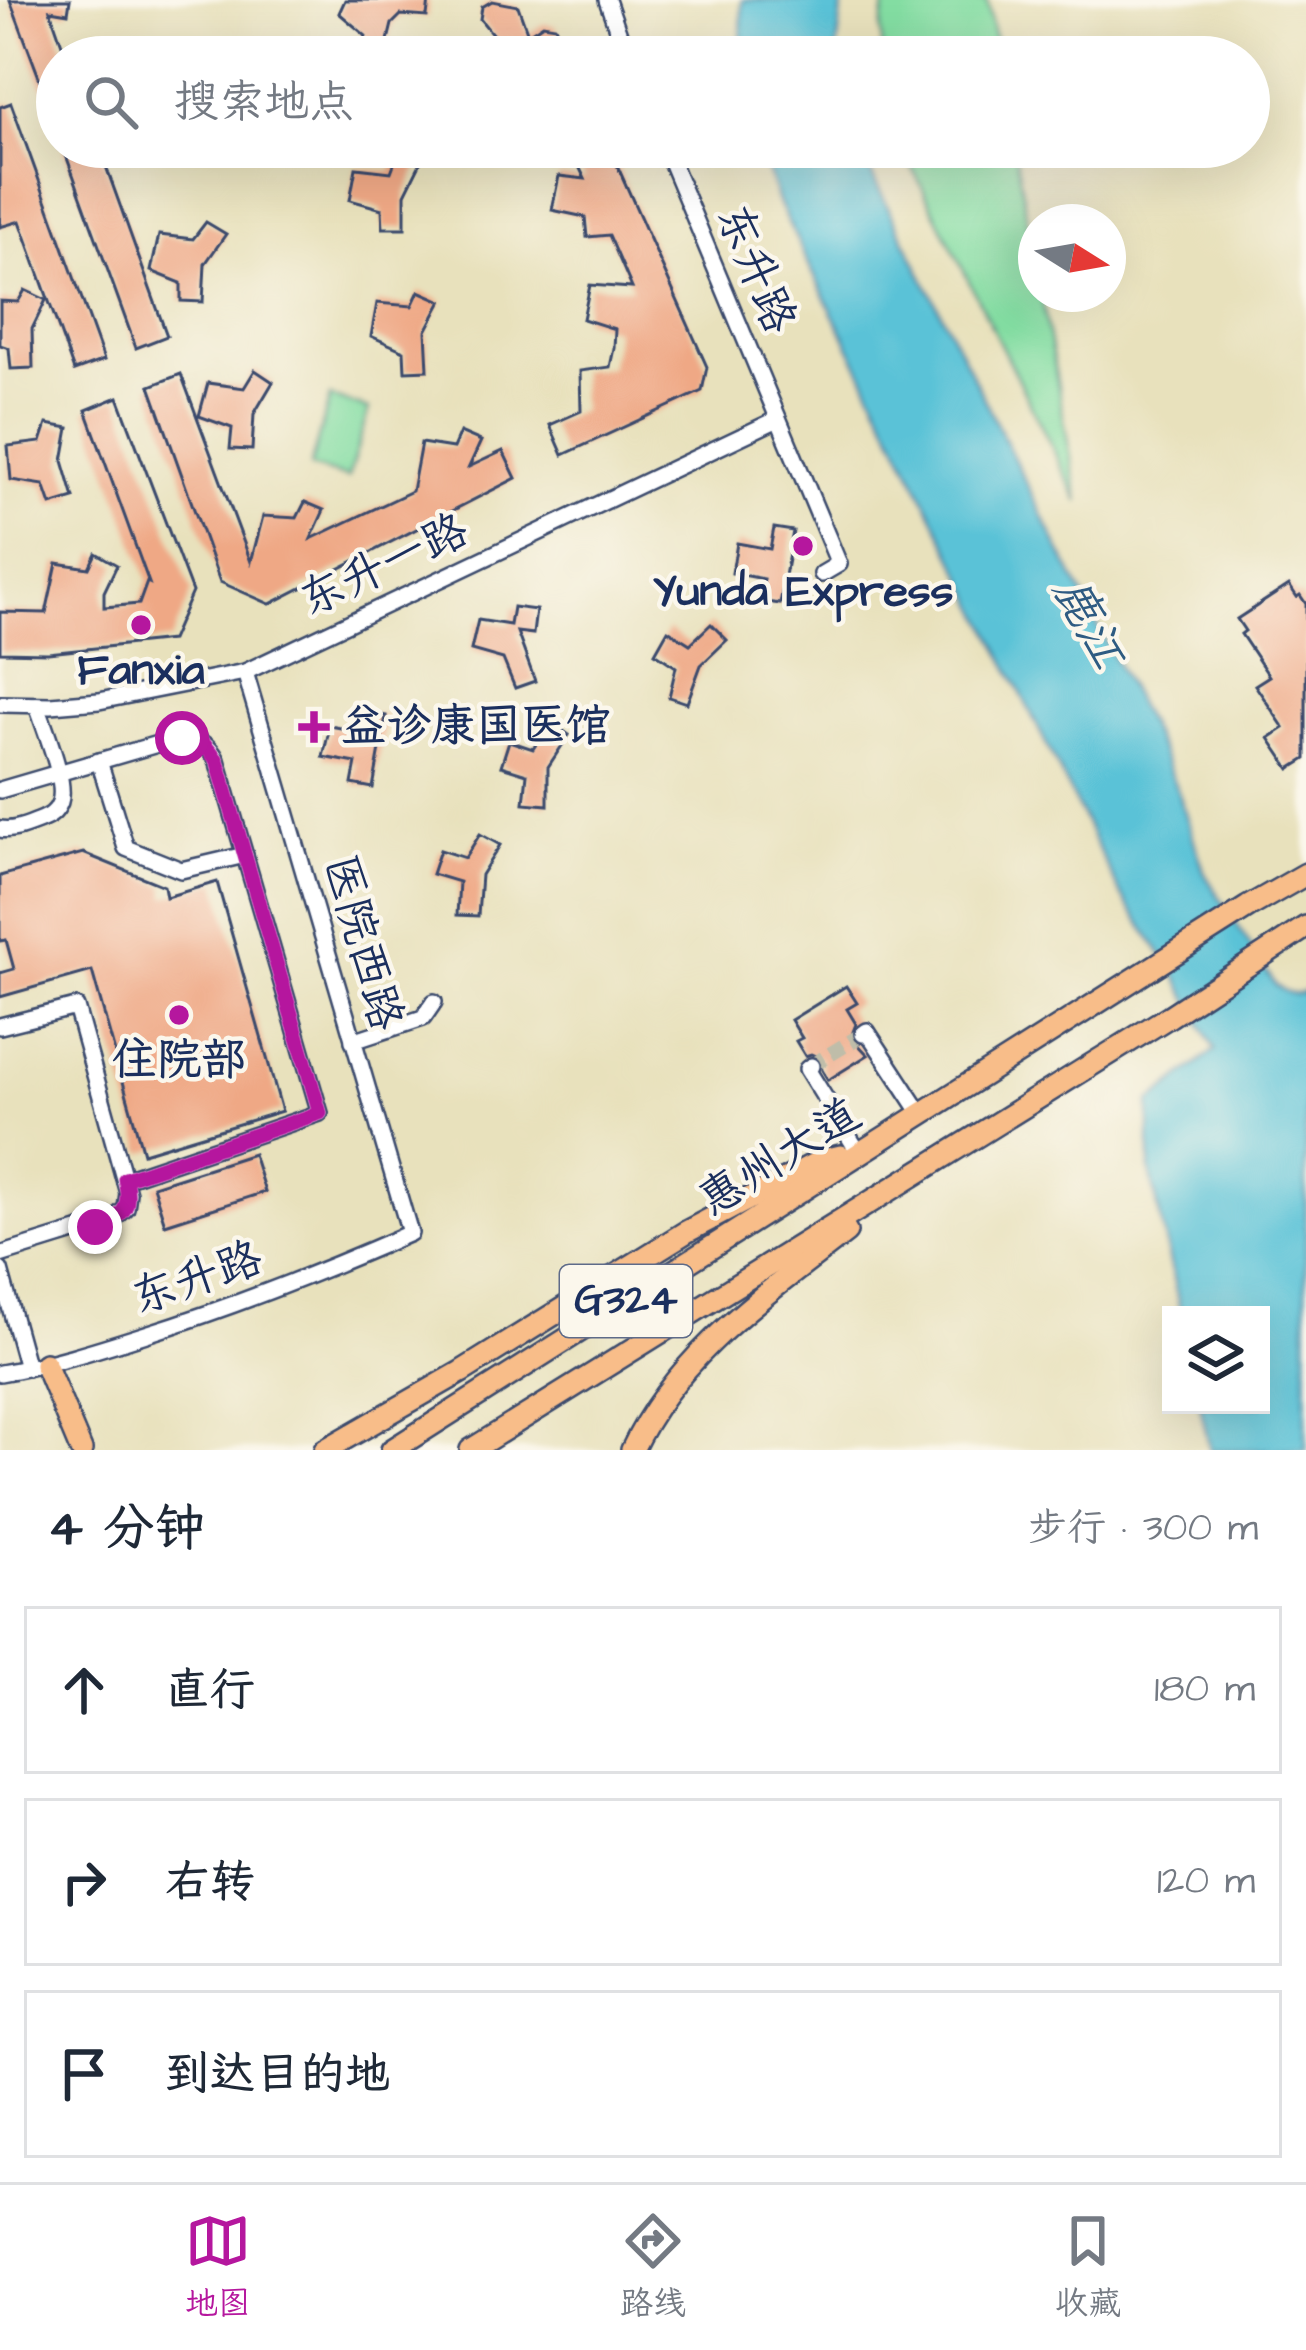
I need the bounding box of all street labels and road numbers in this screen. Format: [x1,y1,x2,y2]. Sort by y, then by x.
street label: 东升路 [700,195,810,343]
street label: 东升一路 [289,500,479,632]
street label: 医院西路 [307,848,417,1038]
street label: 惠州大道 [687,1084,873,1232]
street label: 东升路 [123,1228,271,1330]
road number: G324 [560,1265,692,1337]

